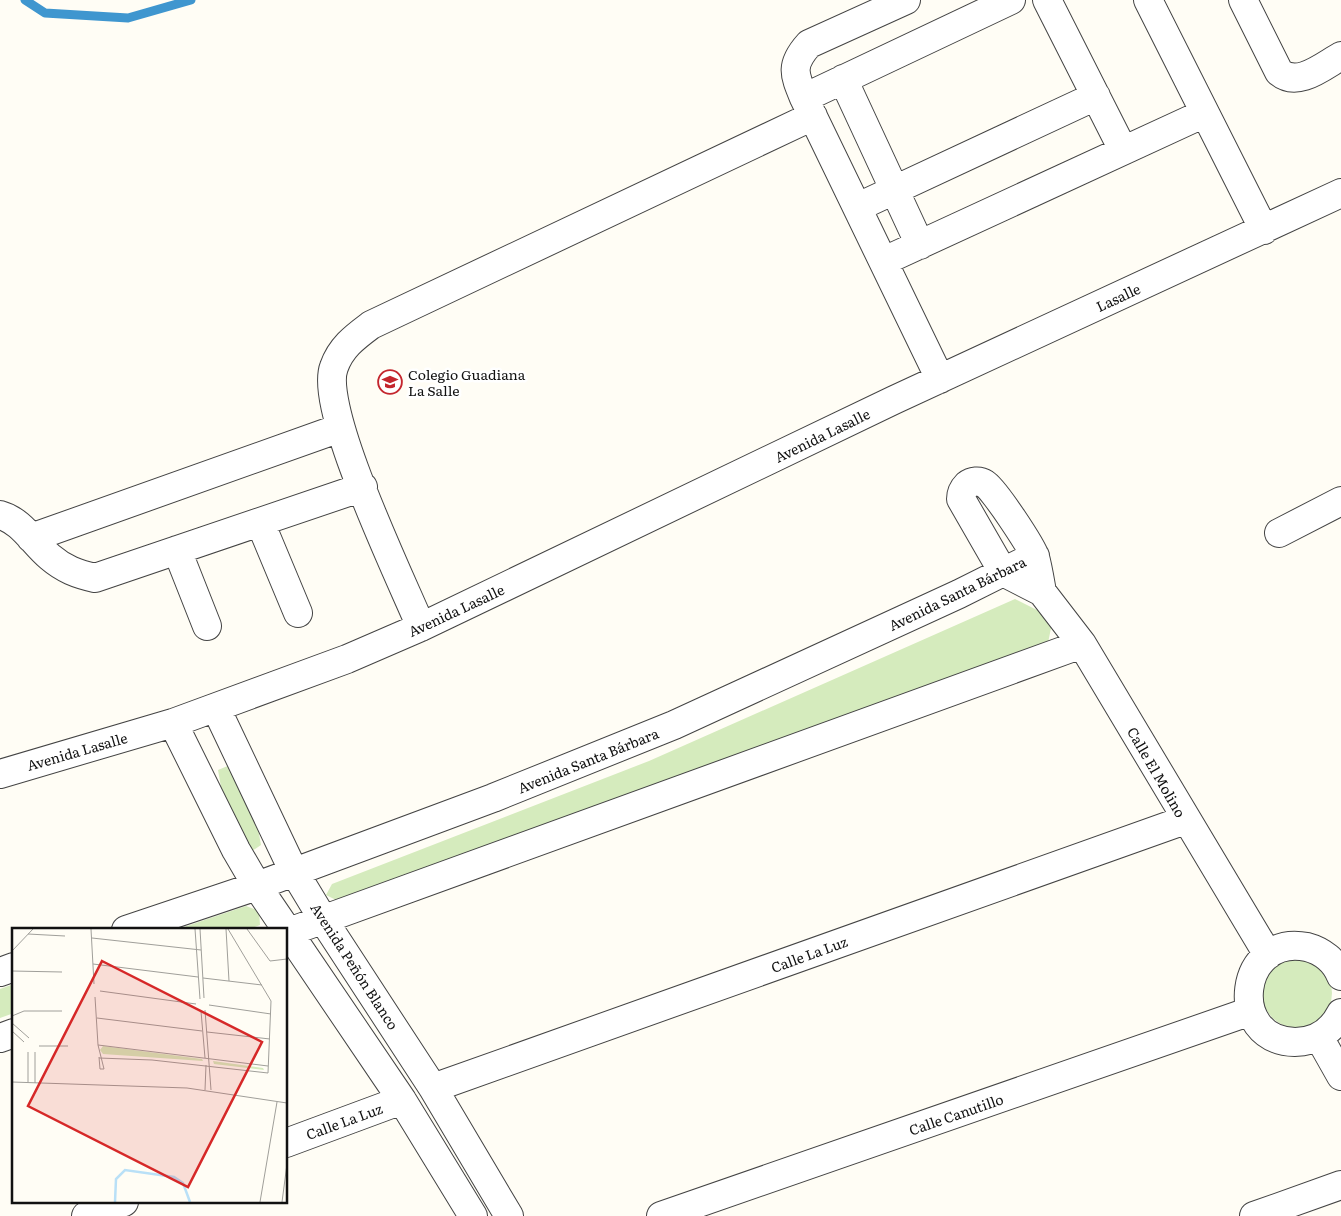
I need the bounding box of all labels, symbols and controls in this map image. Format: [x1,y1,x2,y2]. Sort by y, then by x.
street label: Lasalle [1093,278,1143,316]
place label: Colegio Guadiana La Salle [408,364,526,400]
school or university icon: Colegio Guadiana La Salle [377,369,403,395]
street label: Avenida Lasalle [771,403,873,467]
street label: Avenida Santa Bárbara [885,551,1029,635]
street label: Avenida Lasalle [405,579,507,641]
street label: Avenida Santa Bárbara [515,722,662,797]
street label: Calle El Molino [1123,723,1191,821]
street label: Avenida Lasalle [24,727,130,775]
street label: Avenida Peñón Blanco [306,899,404,1033]
inset map [12,928,288,1204]
street label: Calle La Luz [768,931,850,977]
street label: Calle Canutillo [906,1088,1006,1140]
street label: Calle La Luz [303,1098,385,1144]

